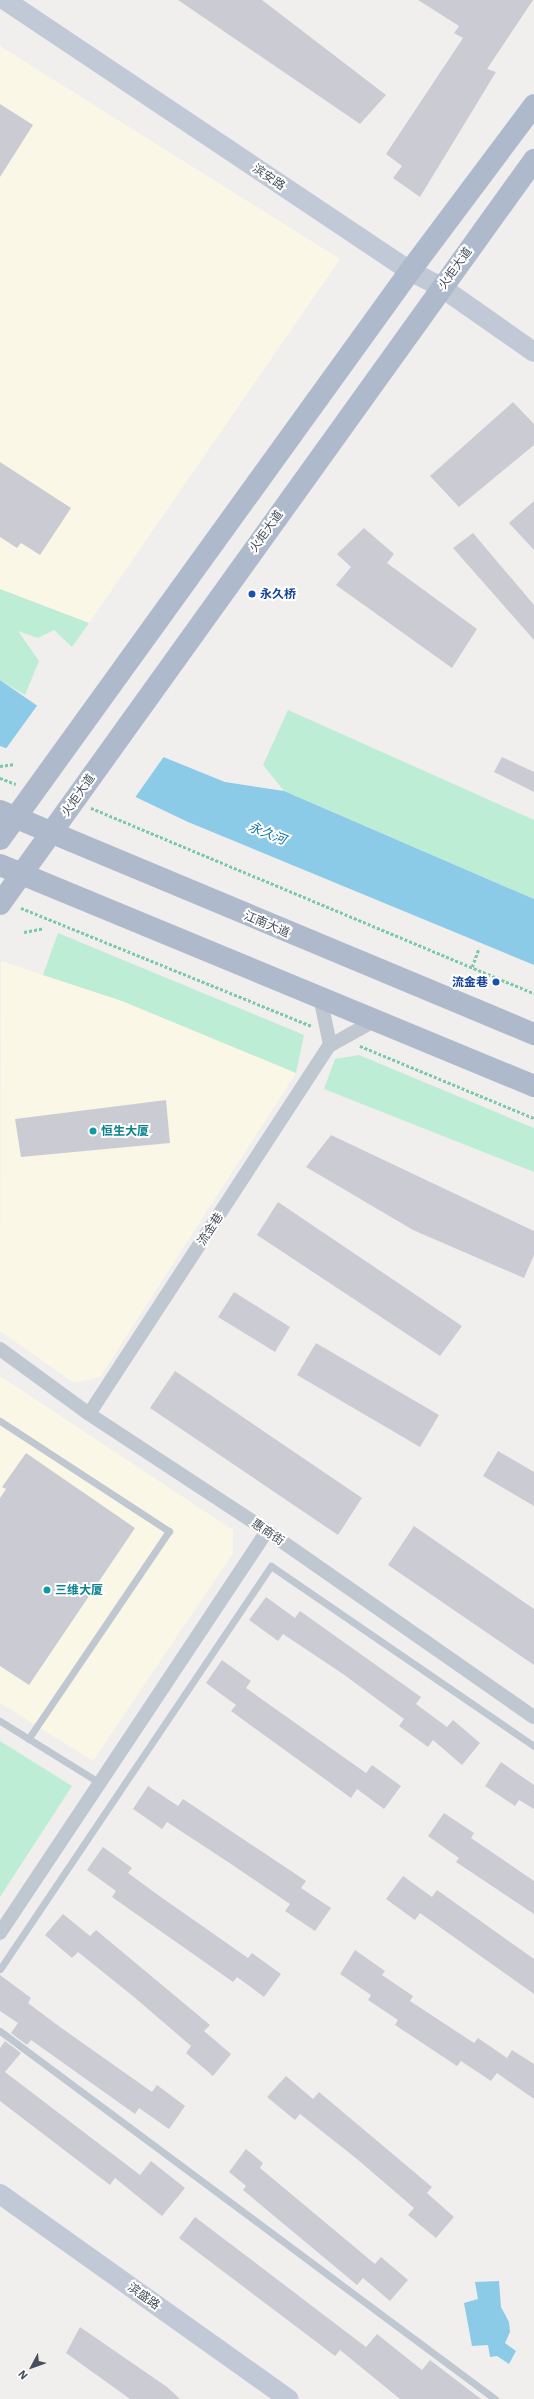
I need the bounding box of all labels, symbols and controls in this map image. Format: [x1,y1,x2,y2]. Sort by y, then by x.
street label: 滨安路 [250,161,288,193]
street label: 火炬大道 [435,244,475,292]
street label: 火炬大道 [246,507,286,555]
place label: 永久桥 [260,587,296,601]
marker: 永久桥 [247,589,257,599]
street label: 火炬大道 [58,771,98,819]
water label: 永久河 [246,819,288,849]
street label: 江南大道 [242,908,292,940]
place label: 流金巷 [452,975,488,989]
marker: 流金巷 [491,977,501,987]
place label: 恒生大厦 [101,1124,149,1138]
marker: 恒生大厦 [88,1126,98,1136]
street label: 流金巷 [194,1210,226,1248]
street label: 惠商街 [249,1516,287,1548]
place label: 三维大厦 [55,1583,103,1597]
marker: 三维大厦 [42,1585,52,1595]
street label: 滨盛路 [125,2280,163,2312]
north arrow [12,2347,52,2387]
text: N [15,2367,31,2382]

